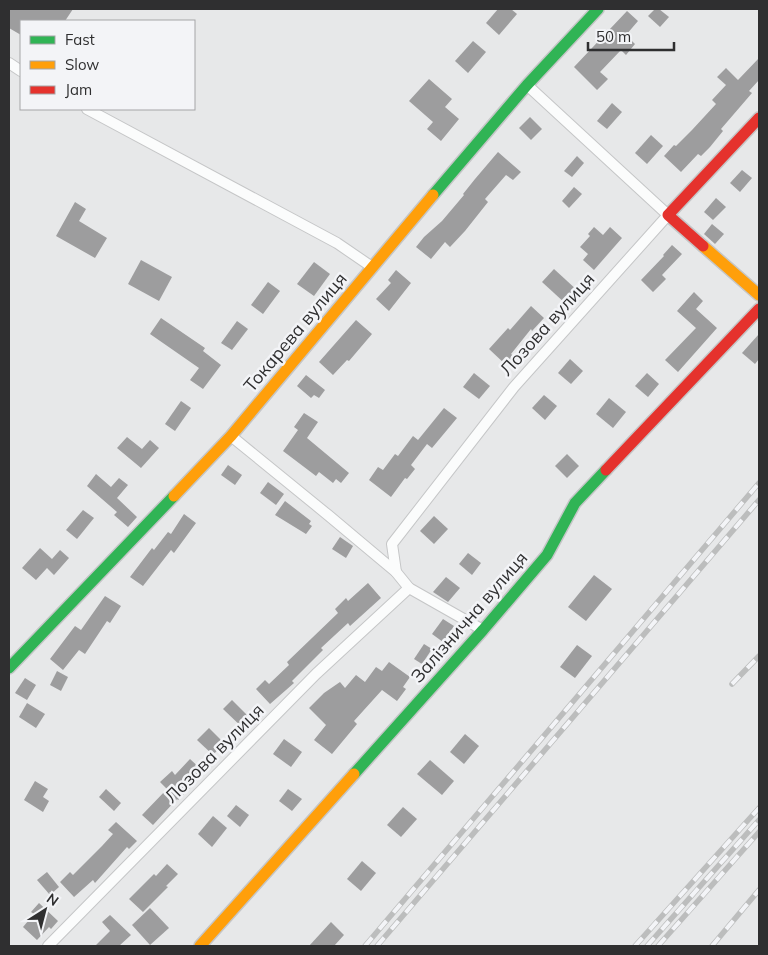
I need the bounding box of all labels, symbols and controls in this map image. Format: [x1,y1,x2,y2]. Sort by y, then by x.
legend [20,20,195,110]
scale bar [588,20,674,52]
text: 50 m [596,27,631,46]
text: Fast [65,30,95,49]
text: Slow [65,55,99,74]
text: Jam [65,80,92,99]
street label: Токарева вулиця [238,268,352,396]
street label: Лозова вулиця [495,268,599,380]
street label: Залізнична вулиця [406,547,532,687]
street label: Лозова вулиця [160,699,268,807]
north arrow [20,885,70,935]
text: N [43,889,62,910]

